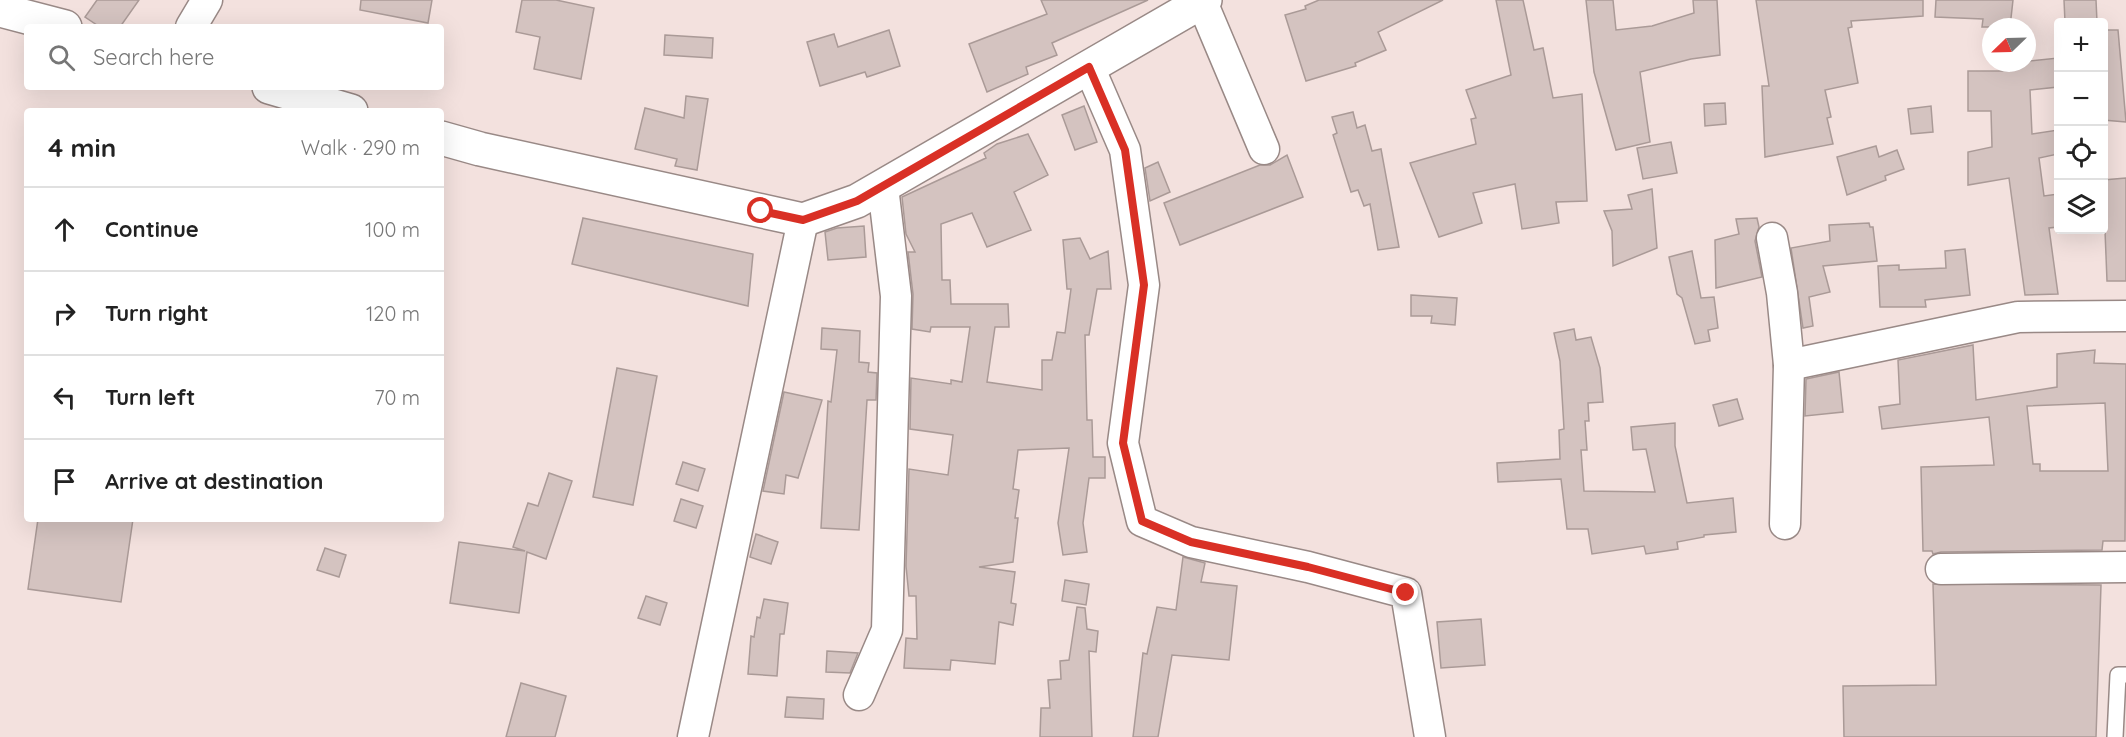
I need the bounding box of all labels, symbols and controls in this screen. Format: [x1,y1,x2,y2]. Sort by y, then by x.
north arrow [1982,18,2036,72]
map controls [2054,18,2108,234]
button: + [2054,18,2108,72]
search box [24,24,444,90]
icon: search [45,41,78,74]
text: Search here [93,43,214,71]
button: − [2054,72,2108,126]
button: locate [2054,126,2108,180]
text: 4 min [48,131,116,164]
text: Walk · 290 m [301,135,420,160]
button: layers [2054,180,2108,234]
route start [747,197,773,223]
icon: ahead [48,213,81,246]
text: Continue [105,215,199,243]
text: 100 m [365,217,420,242]
icon: right [48,297,81,330]
text: Turn right [105,299,209,327]
text: 120 m [366,301,420,326]
icon: left [48,381,81,414]
text: Turn left [105,383,195,411]
text: 70 m [374,385,420,410]
icon: arrive [48,465,81,498]
text: Arrive at destination [105,467,323,495]
route end [1392,579,1418,605]

